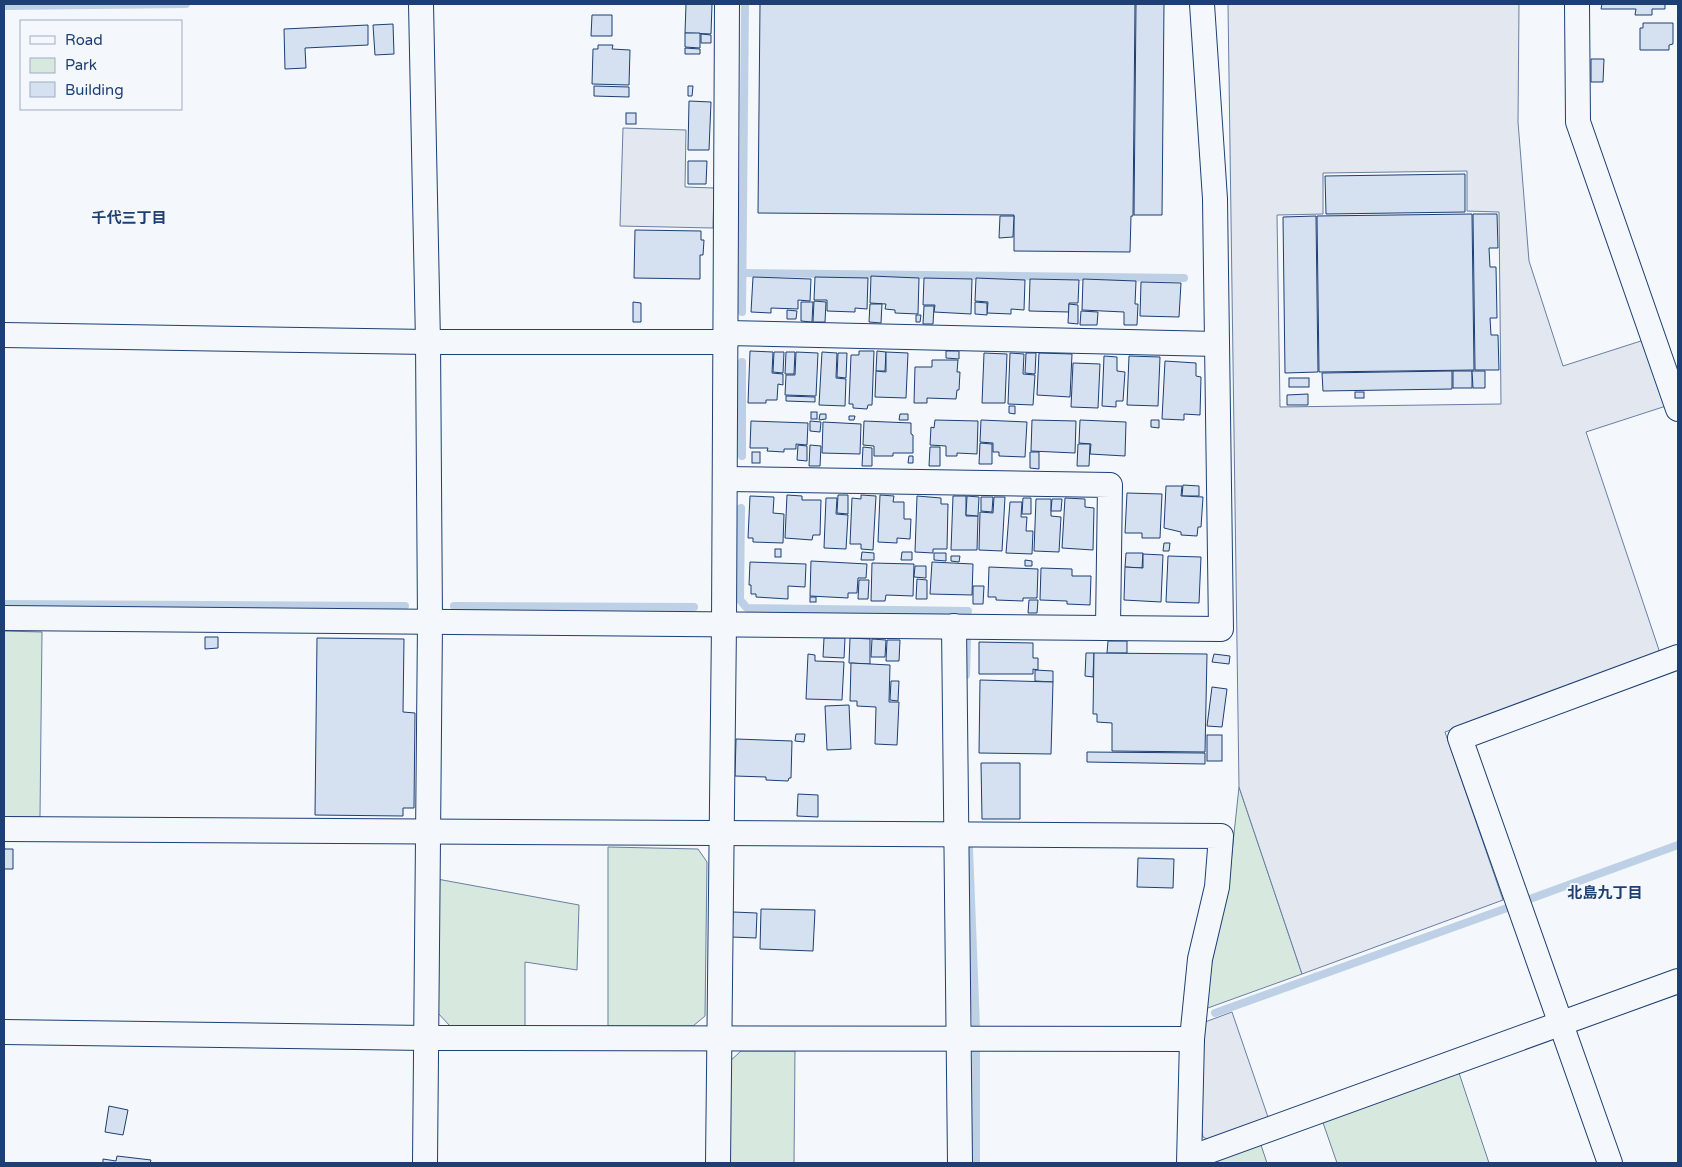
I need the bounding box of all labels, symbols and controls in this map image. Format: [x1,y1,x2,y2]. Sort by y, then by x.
legend [20,20,182,110]
text: Road [65,31,103,49]
text: Park [65,56,97,74]
text: Building [65,81,124,99]
district label: 千代三丁目 [91,209,167,227]
district label: 北島九丁目 [1567,884,1643,902]

